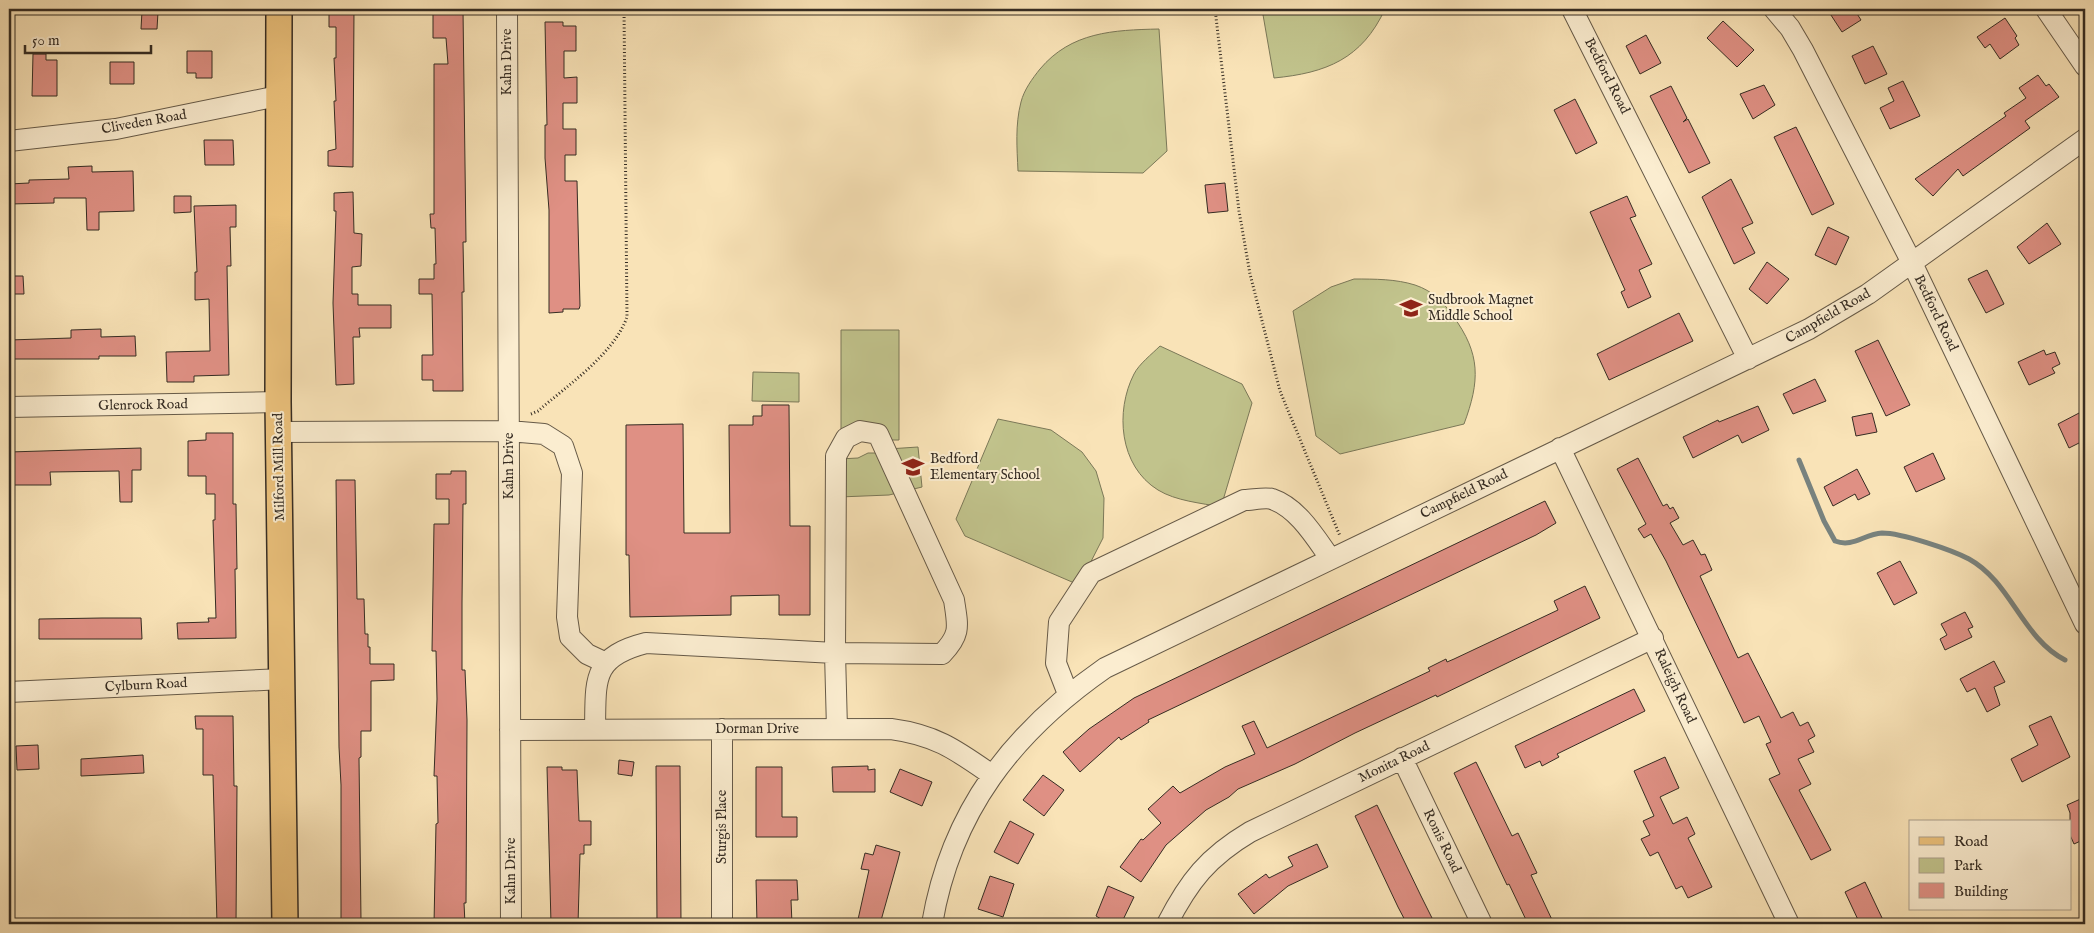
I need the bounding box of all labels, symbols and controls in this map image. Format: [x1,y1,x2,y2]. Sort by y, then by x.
scale bar [25,22,151,54]
street label: Kahn Drive [498,28,516,95]
text: 50 m [32,31,60,50]
street label: Bedford Road [1580,35,1634,118]
street label: Cliveden Road [100,106,188,138]
street label: Bedford Road [1910,272,1963,355]
street label: Campfield Road [1782,284,1874,348]
place label: Sudbrook Magnet Middle School [1428,291,1534,325]
school or university icon: Sudbrook Magnet Middle School [1398,295,1424,321]
street label: Glenrock Road [98,395,189,415]
street label: Milford Mill Road [269,412,289,521]
street label: Kahn Drive [500,432,518,499]
place label: Bedford Elementary School [930,450,1040,484]
school or university icon: Bedford Elementary School [900,454,926,480]
street label: Campfield Road [1417,465,1511,523]
street label: Raleigh Road [1650,646,1700,727]
street label: Cylburn Road [104,674,188,696]
street label: Dorman Drive [715,720,800,738]
street label: Monita Road [1355,737,1433,787]
street label: Sturgis Place [713,789,731,864]
street label: Ronis Road [1419,806,1465,876]
legend [1909,820,2072,910]
text: Road [1954,832,1989,851]
street label: Kahn Drive [502,837,520,904]
text: Park [1954,856,1984,875]
text: Building [1954,882,2009,901]

